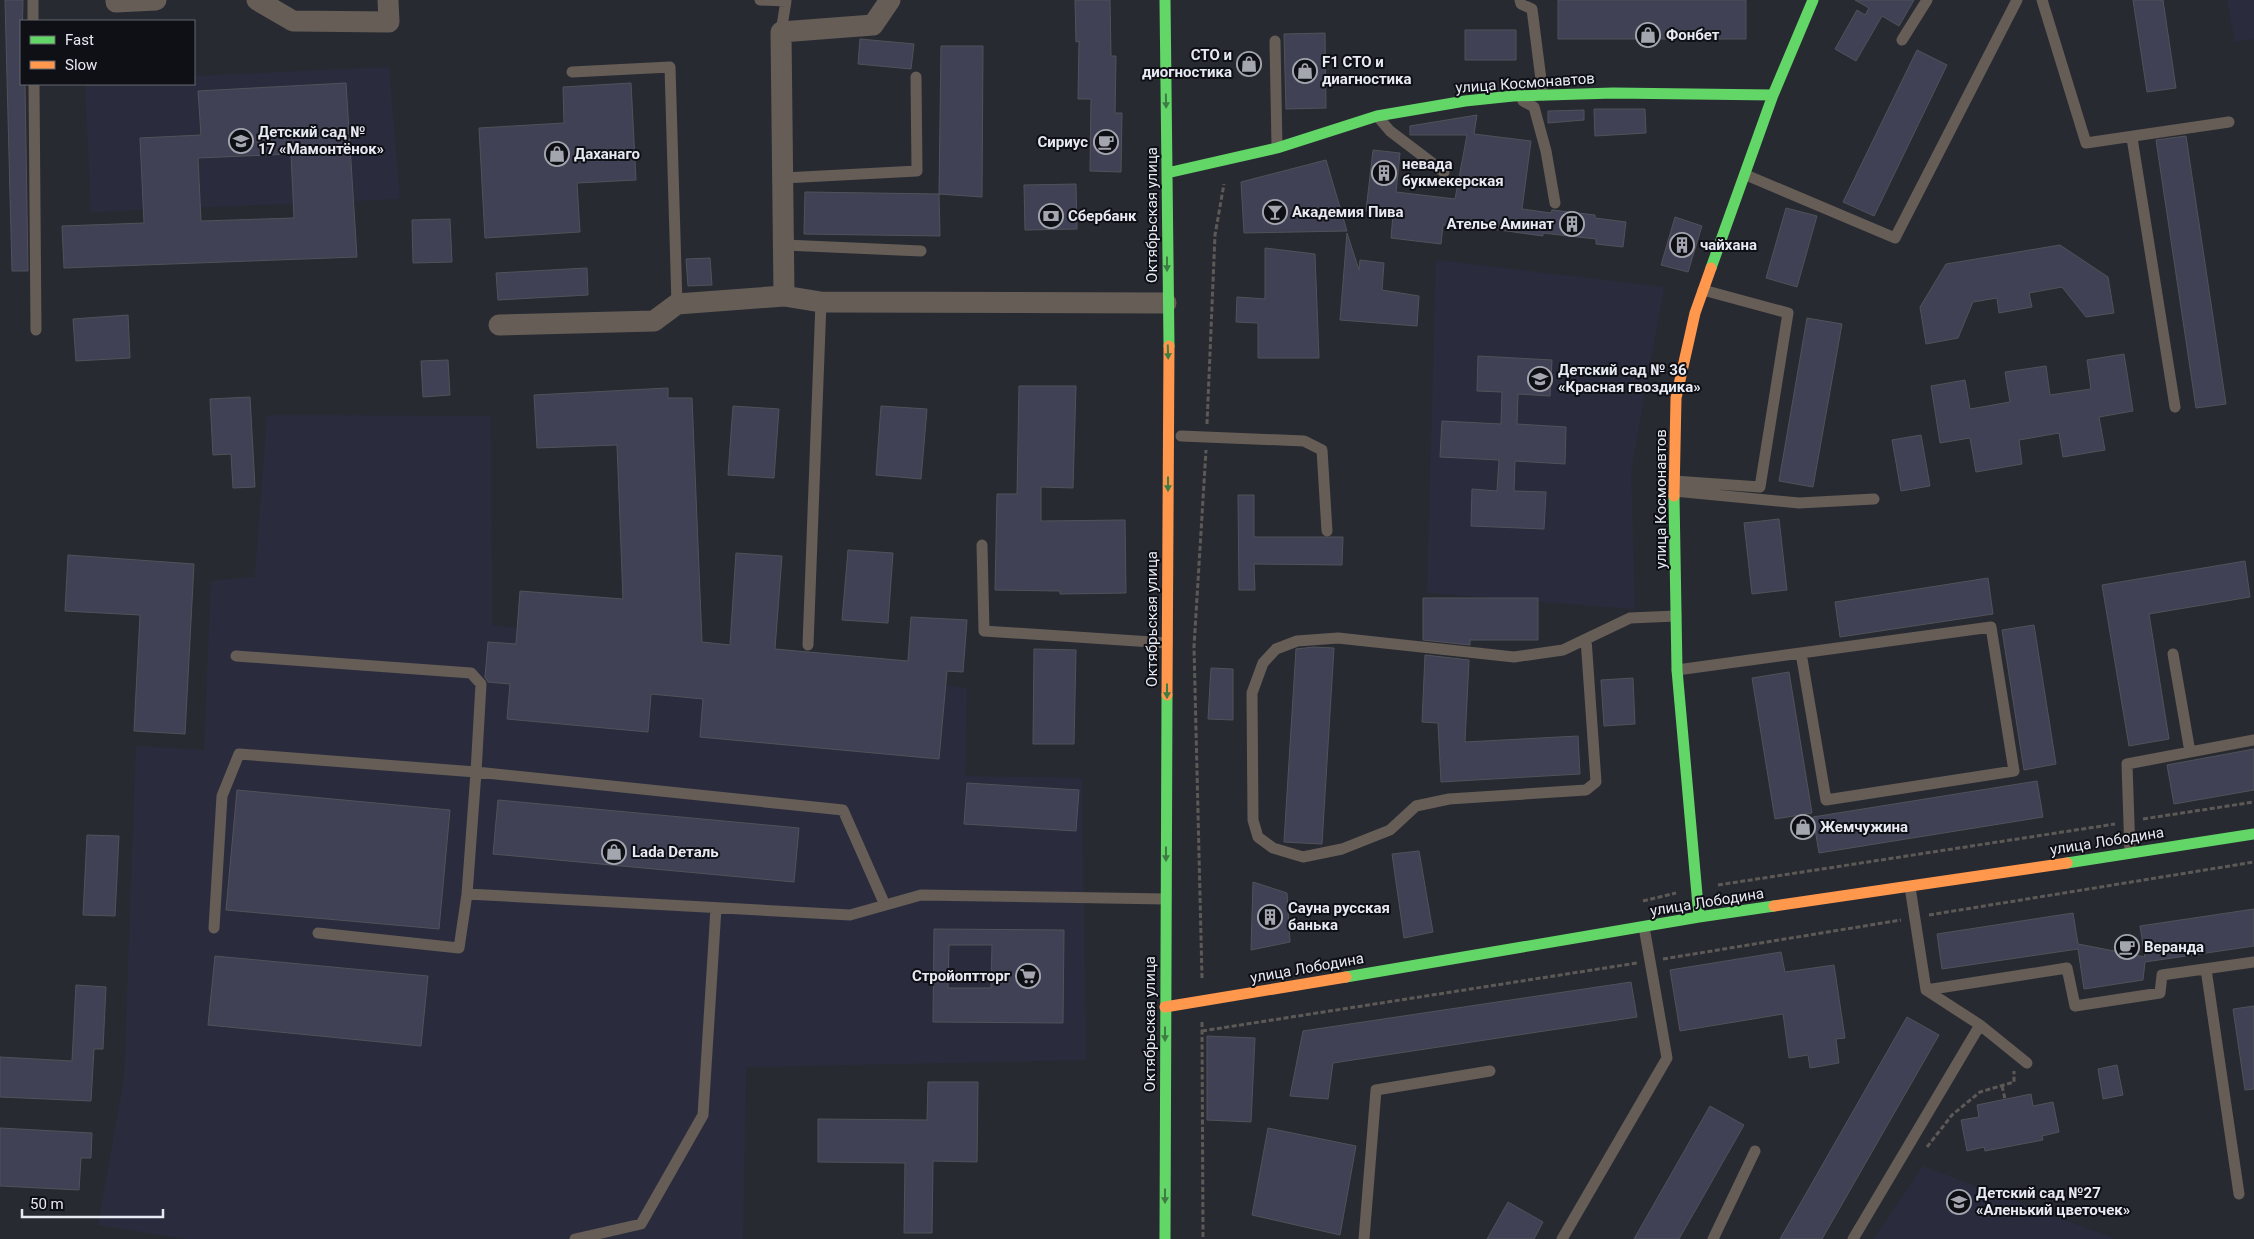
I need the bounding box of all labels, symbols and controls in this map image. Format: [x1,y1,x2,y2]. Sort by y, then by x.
legend [20,20,195,85]
shop icon: Фонбет [1635,22,1661,48]
place label: Фонбет [1666,26,1720,44]
text: Fast [65,31,94,49]
place label: СТО и диогностика [1142,46,1232,81]
shop icon: СТО и диогностика [1236,51,1262,77]
place label: F1 СТО и диагностика [1322,53,1412,88]
text: Slow [65,56,97,74]
shop icon: F1 СТО и диагностика [1292,58,1318,84]
street label: улица Космонавтов [1455,69,1595,97]
one-way arrow [1162,93,1170,109]
place label: Детский сад № 17 «Мамонтёнок» [258,123,384,158]
school or university icon: Детский сад № 17 «Мамонтёнок» [228,128,254,154]
cafe icon: Сириус [1093,129,1119,155]
place label: Сириус [1037,133,1088,151]
shop icon: Даханаго [544,141,570,167]
place label: Даханаго [574,145,640,163]
street label: Октябрьская улица [1143,147,1161,283]
place label: невада букмекерская [1402,155,1504,190]
building icon: невада букмекерская [1371,160,1397,186]
bar icon: Академия Пива [1262,199,1288,225]
bank icon: Сбербанк [1038,203,1064,229]
place label: Академия Пива [1292,203,1403,221]
place label: Сбербанк [1068,207,1137,225]
building icon: Ателье Аминат [1559,211,1585,237]
place label: Ателье Аминат [1447,215,1554,233]
building icon: чайхана [1669,232,1695,258]
place label: чайхана [1700,236,1757,254]
one-way arrow [1163,256,1171,272]
one-way arrow [1164,344,1172,360]
place label: Детский сад № 36 «Красная гвоздика» [1558,361,1701,396]
school or university icon: Детский сад № 36 «Красная гвоздика» [1527,366,1553,392]
street label: улица Космонавтов [1652,429,1670,569]
one-way arrow [1164,476,1172,492]
street label: Октябрьская улица [1143,551,1161,687]
one-way arrow [1163,684,1171,700]
shop icon: Жемчужина [1790,814,1816,840]
place label: Жемчужина [1820,818,1908,836]
street label: улица Лободина [2049,823,2165,859]
shop icon: Lada Dеталь [601,839,627,865]
place label: Lada Dеталь [632,843,719,861]
one-way arrow [1162,846,1170,862]
street label: улица Лободина [1649,884,1765,920]
place label: Сауна русская банька [1288,899,1390,934]
building icon: Сауна русская банька [1257,904,1283,930]
cafe icon: Веранда [2114,934,2140,960]
place label: Веранда [2144,938,2204,956]
street label: улица Лободина [1249,949,1365,987]
street label: Октябрьская улица [1141,956,1159,1092]
supermarket icon: Стройоптторг [1015,963,1041,989]
place label: Стройоптторг [912,967,1011,985]
one-way arrow [1161,1026,1169,1042]
place label: Детский сад №27 «Аленький цветочек» [1976,1184,2130,1219]
scale bar [22,1186,164,1218]
one-way arrow [1161,1189,1169,1205]
school or university icon: Детский сад №27 «Аленький цветочек» [1946,1189,1972,1215]
text: 50 m [30,1195,64,1213]

